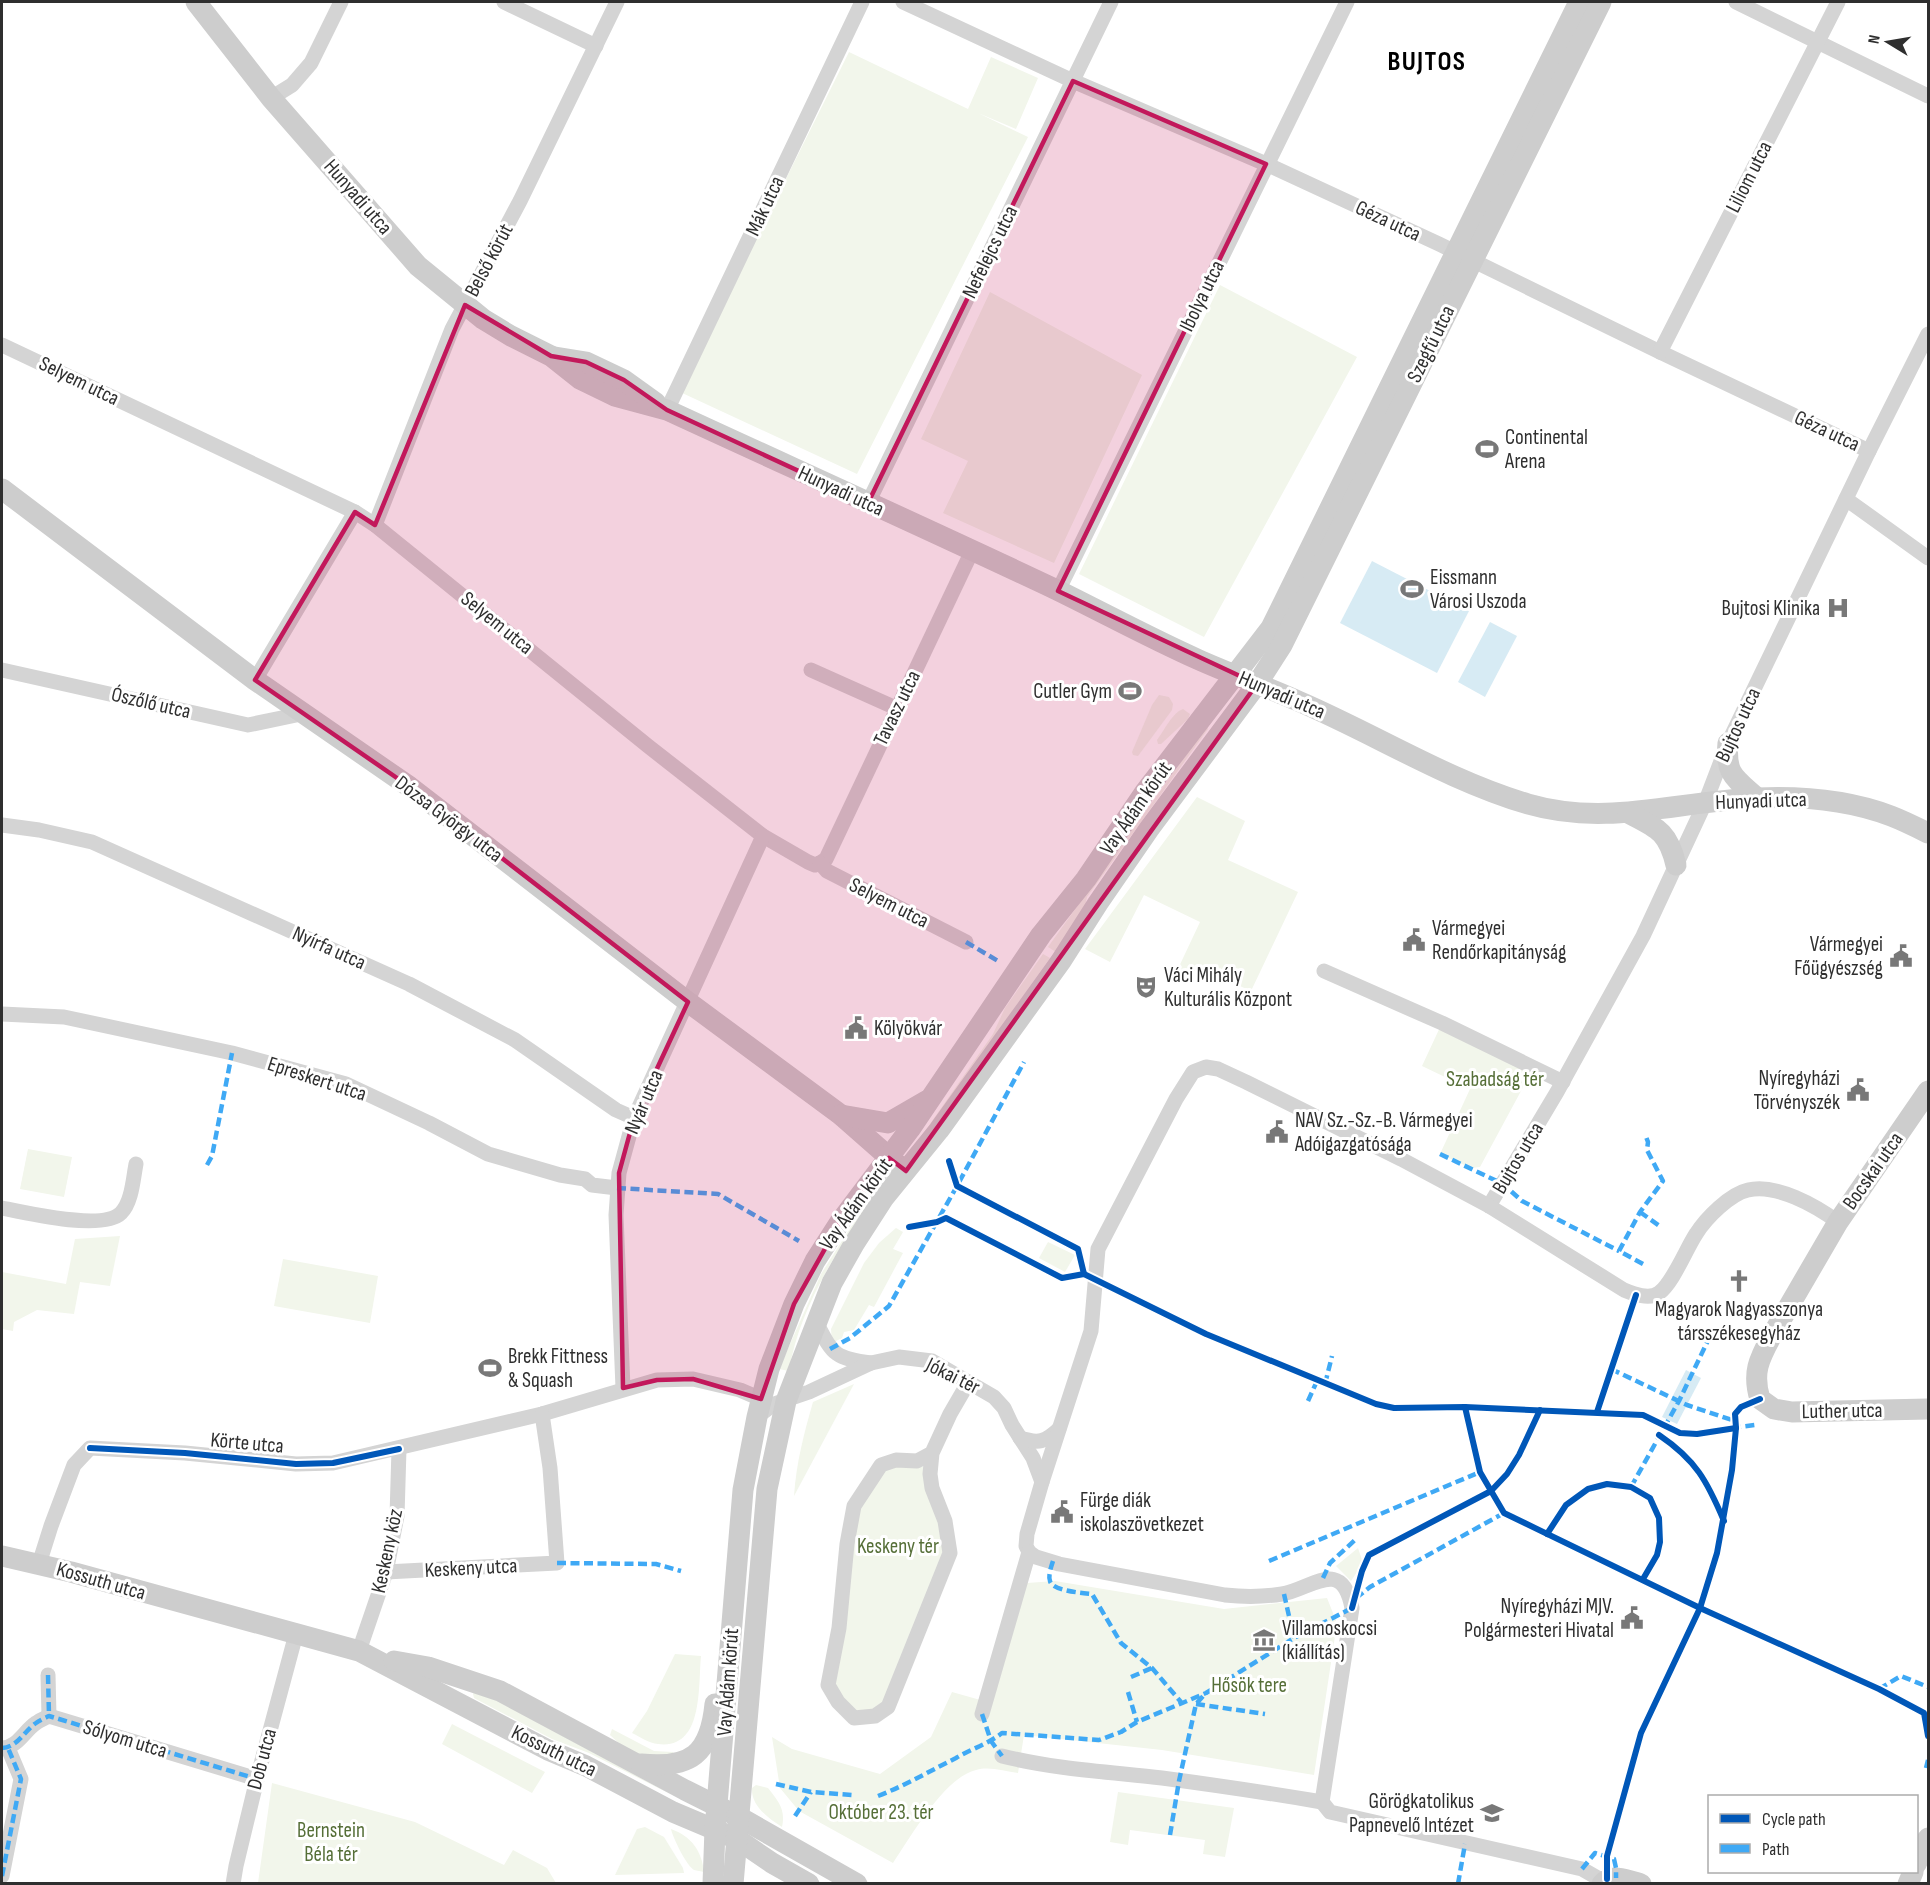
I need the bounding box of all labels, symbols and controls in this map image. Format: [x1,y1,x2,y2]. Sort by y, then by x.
north arrow [1858,12,1918,72]
text: N [1865,33,1885,45]
district label: BUJTOS [1387,46,1467,78]
street label: Liliom utca [1720,137,1778,217]
street label: Hunyadi utca [319,154,397,240]
street label: Mák utca [740,172,790,240]
street label: Géza utca [1351,195,1425,247]
street label: Nefelejcs utca [957,202,1023,302]
street label: Belső körút [459,219,519,301]
street label: Ibolya utca [1174,256,1230,336]
street label: Szegfű utca [1402,301,1460,387]
street label: Selyem utca [35,351,123,411]
street label: Géza utca [1790,405,1864,457]
place label: Continental Arena [1504,425,1588,474]
sports icon: Continental Arena [1474,436,1500,462]
street label: Hunyadi utca [794,460,888,522]
place label: Eissmann Városi Uszoda [1430,565,1527,614]
sports icon: Eissmann Városi Uszoda [1399,576,1425,602]
street label: Selyem utca [456,586,538,660]
hospital icon: Bujtosi Klinika [1825,595,1851,621]
place label: Bujtosi Klinika [1722,596,1820,621]
street label: Tavasz utca [868,666,926,750]
street label: Hunyadi utca [1235,666,1329,724]
sports icon: Cutler Gym [1117,678,1143,704]
place label: Cutler Gym [1033,679,1112,704]
street label: Ószőlő utca [109,682,193,724]
street label: Bujtos utca [1710,684,1766,766]
street label: Vay Ádám körút [1095,757,1177,859]
street label: Dózsa György utca [390,770,508,868]
street label: Hunyadi utca [1715,787,1807,815]
street label: Selyem utca [845,872,933,934]
place label: Vármegyei Rendőrkapitányság [1432,916,1566,965]
street label: Nyírfa utca [289,921,369,975]
public building icon: Vármegyei Rendőrkapitányság [1401,927,1427,953]
place label: Vármegyei Főügyészség [1794,932,1883,981]
public building icon: Vármegyei Főügyészség [1888,943,1914,969]
place label: Váci Mihály Kulturális Központ [1164,963,1292,1012]
theatre icon: Váci Mihály Kulturális Központ [1133,974,1159,1000]
public building icon: Kölyökvár [843,1015,869,1041]
place label: Kölyökvár [874,1016,942,1041]
street label: Epreskert utca [264,1051,370,1107]
street label: Nyár utca [619,1066,669,1138]
place label: Nyíregyházi Törvényszék [1754,1066,1840,1115]
park label: Szabadság tér [1446,1067,1544,1092]
public building icon: Nyíregyházi Törvényszék [1845,1077,1871,1103]
place label: NAV Sz.-Sz.-B. Vármegyei Adóigazgatósága [1294,1108,1473,1157]
street label: Bujtos utca [1487,1118,1549,1198]
public building icon: NAV Sz.-Sz.-B. Vármegyei Adóigazgatósága [1264,1119,1290,1145]
street label: Bocskai utca [1837,1128,1909,1214]
street label: Vay Ádám körút [814,1153,898,1255]
church icon: Magyarok Nagyasszonya társszékesegyház [1726,1268,1752,1294]
place label: Magyarok Nagyasszonya társszékesegyház [1655,1297,1823,1346]
place label: Brekk Fittness & Squash [508,1344,608,1393]
street label: Jókai tér [921,1352,984,1400]
sports icon: Brekk Fittness & Squash [477,1355,503,1381]
street label: Luther utca [1801,1398,1883,1424]
street label: Körte utca [209,1427,285,1459]
place label: Fürge diák iskolaszövetkezet [1080,1488,1204,1537]
public building icon: Fürge diák iskolaszövetkezet [1049,1499,1075,1525]
street label: Keskeny köz [366,1506,408,1595]
park label: Keskeny tér [857,1534,939,1559]
street label: Keskeny utca [424,1553,518,1583]
street label: Kossuth utca [54,1556,148,1606]
place label: Nyíregyházi MJV. Polgármesteri Hivatal [1464,1594,1614,1643]
public building icon: Nyíregyházi MJV. Polgármesteri Hivatal [1619,1605,1645,1631]
place label: Villamoskocsi (kiállítás) [1282,1616,1377,1665]
street label: Vay Ádám körút [712,1627,744,1737]
museum icon: Villamoskocsi (kiállítás) [1251,1627,1277,1653]
park label: Hősök tere [1211,1673,1287,1698]
street label: Sólyom utca [80,1714,170,1764]
street label: Kossuth utca [507,1720,601,1782]
street label: Dob utca [242,1726,282,1792]
place label: Görögkatolikus Papnevelő Intézet [1349,1789,1474,1838]
legend [1708,1795,1918,1873]
park label: Október 23. tér [828,1800,934,1825]
school or university icon: Görögkatolikus Papnevelő Intézet [1479,1800,1505,1826]
text: Cycle path [1762,1809,1826,1830]
park label: Bernstein Béla tér [297,1818,365,1867]
text: Path [1762,1839,1790,1860]

